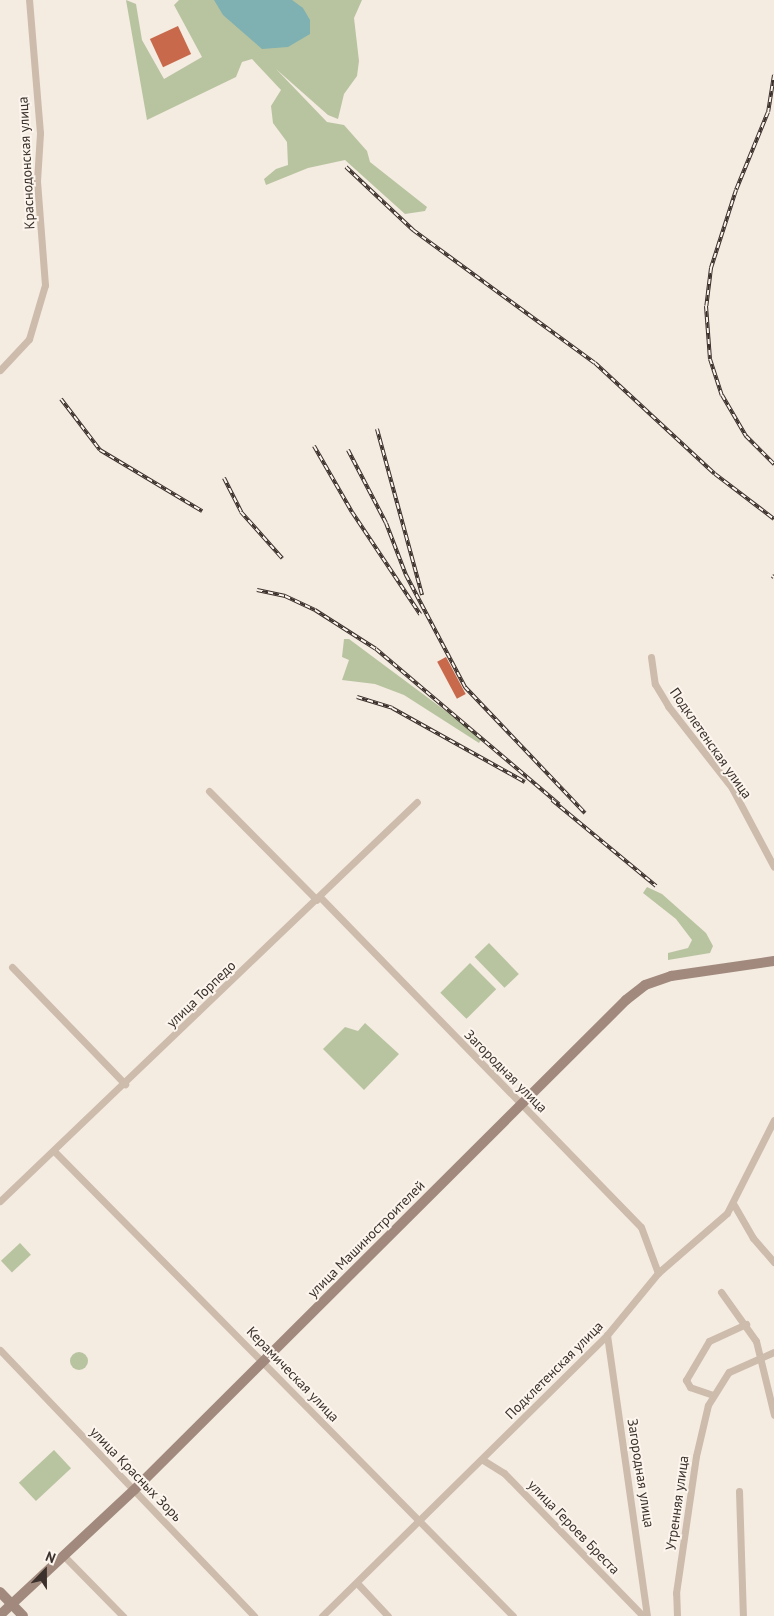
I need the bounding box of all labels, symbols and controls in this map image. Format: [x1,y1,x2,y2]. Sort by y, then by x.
street label: Краснодонская улица [14,96,38,230]
street label: Подклетенская улица [666,684,756,802]
street label: улица Торпедо [163,957,239,1031]
street label: Загородная улица [461,1026,551,1116]
street label: улица Машиностроителей [304,1177,428,1301]
street label: Подклетенская улица [502,1318,606,1422]
street label: Керамическая улица [243,1323,343,1425]
street label: Загородная улица [624,1417,658,1529]
street label: улица Красных Зорь [86,1423,186,1525]
street label: Утренняя улица [662,1455,692,1551]
street label: улица Героев Бреста [525,1476,623,1578]
north arrow [20,1546,70,1596]
text: N [43,1547,58,1567]

